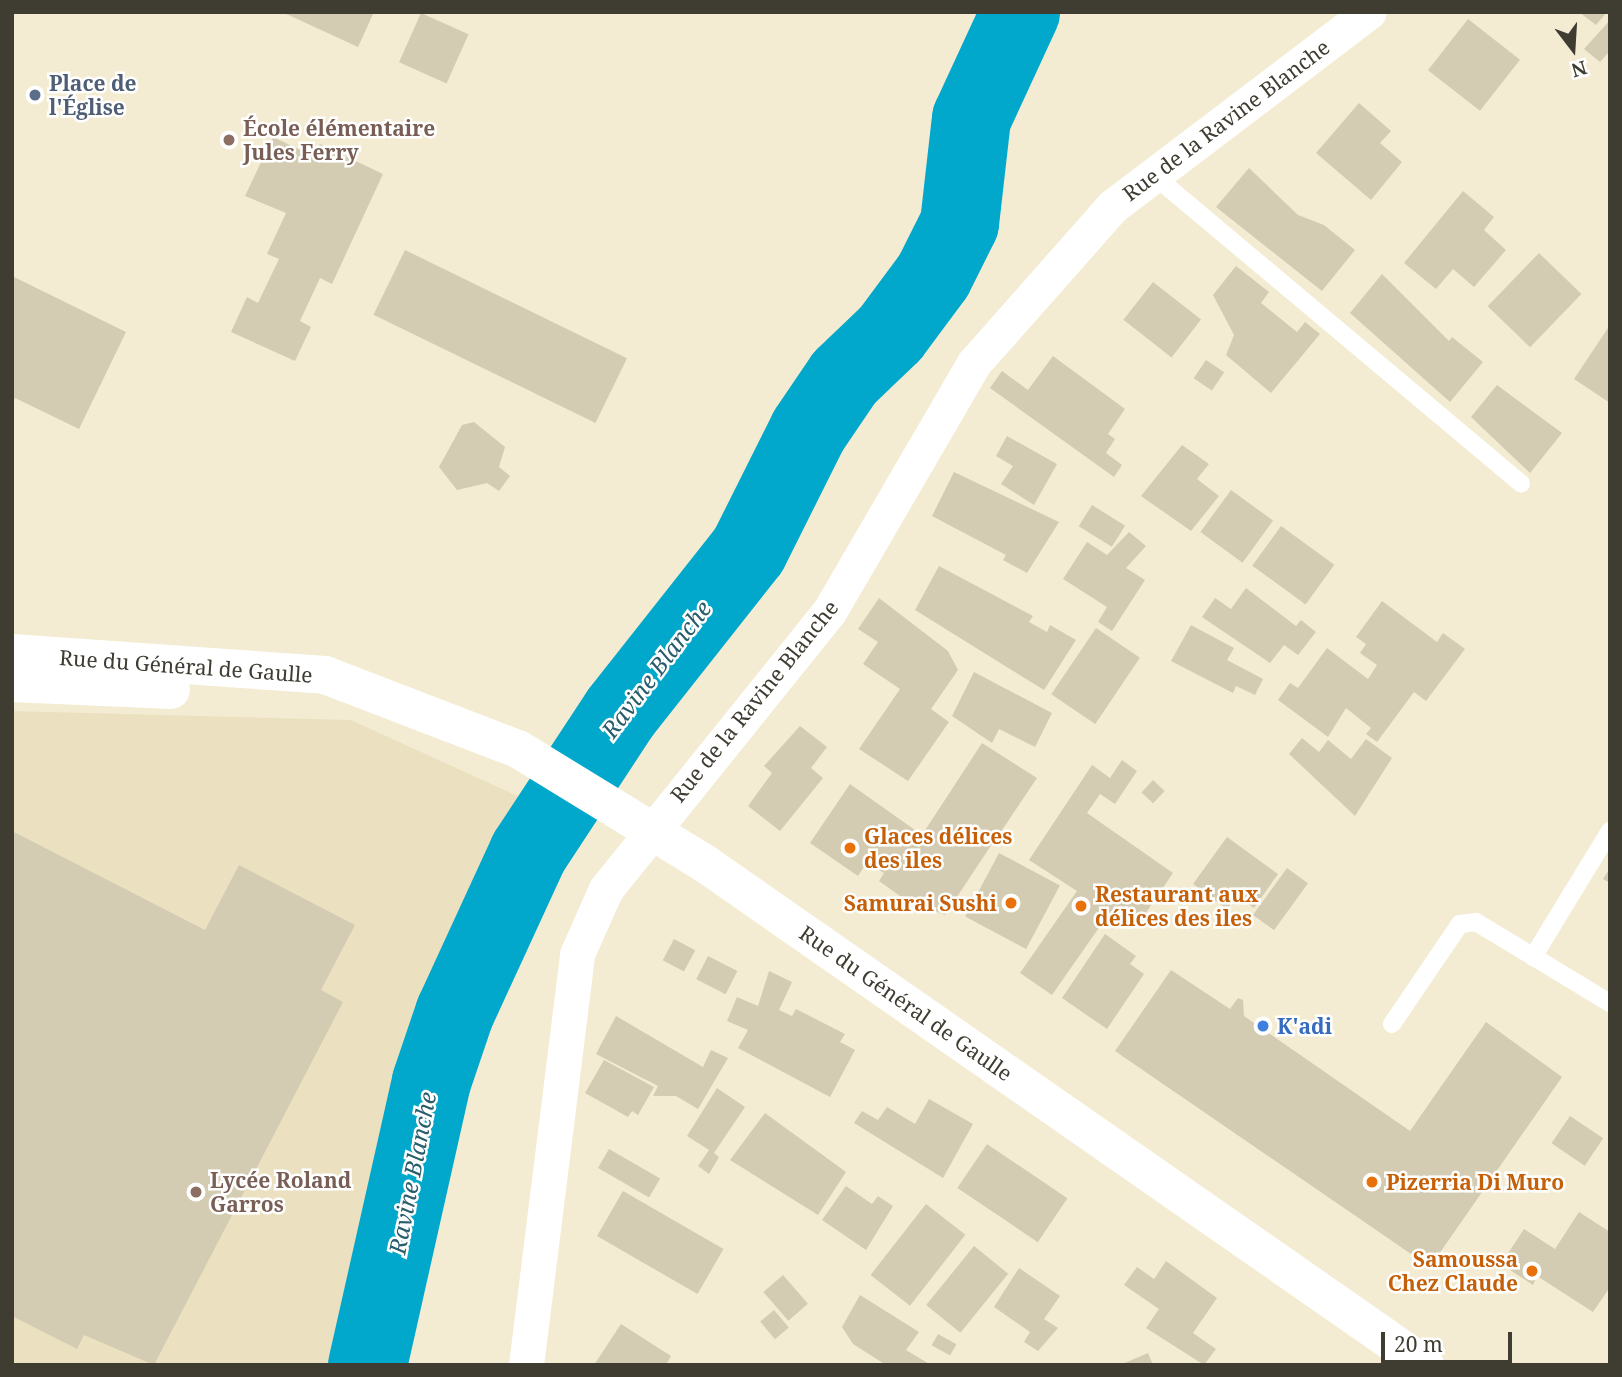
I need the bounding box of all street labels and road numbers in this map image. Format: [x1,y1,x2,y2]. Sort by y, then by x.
street label: Rue de la Ravine Blanche [1118,34,1334,206]
street label: Rue de la Ravine Blanche [665,595,843,807]
street label: Rue du Général de Gaulle [59,645,313,687]
street label: Rue du Général de Gaulle [795,920,1017,1086]

